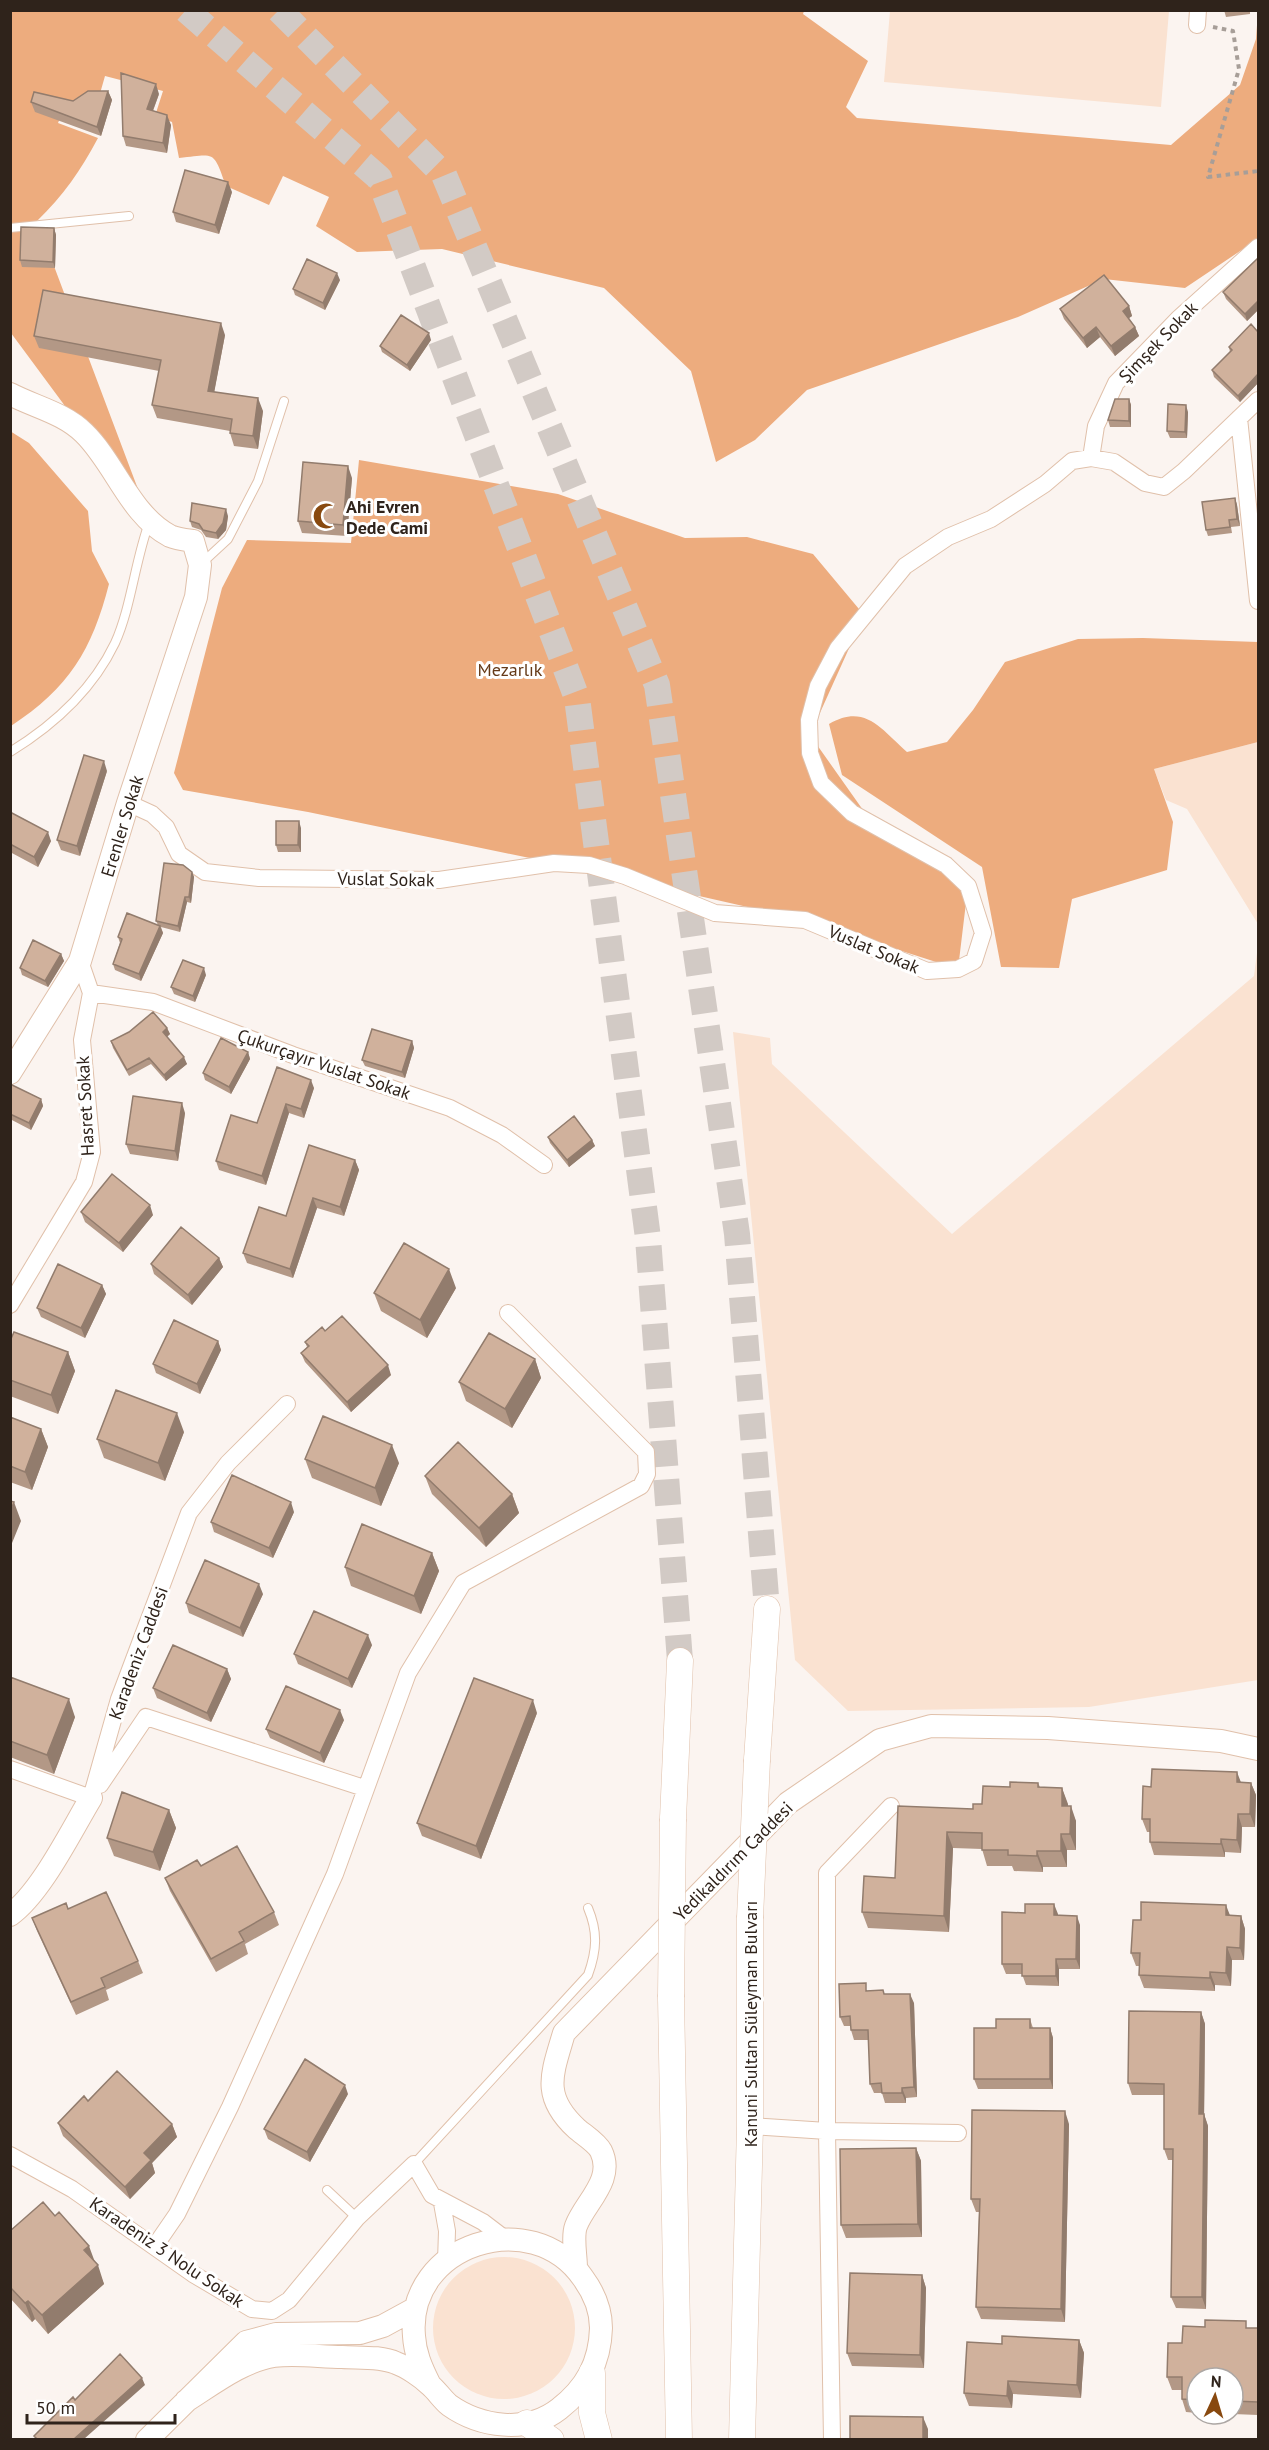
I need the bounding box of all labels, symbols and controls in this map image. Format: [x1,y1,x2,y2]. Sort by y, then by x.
street label: Şimşek Sokak [1114,296,1203,387]
place label: Ahi Evren Dede Cami [346,495,428,539]
mosque icon: Ahi Evren Dede Cami [311,501,341,531]
park label: Mezarlık [478,658,543,681]
street label: Erenler Sokak [96,772,149,880]
street label: Vuslat Sokak [336,867,435,891]
street label: Vuslat Sokak [824,919,924,979]
street label: Çukurçayır Vuslat Sokak [234,1024,414,1105]
street label: Hasret Sokak [71,1055,99,1157]
street label: Karadeniz Caddesi [103,1583,173,1723]
street label: Yedikaldırım Caddesi [668,1796,798,1926]
street label: Kanuni Sultan Süleyman Bulvarı [739,1901,762,2147]
street label: Karadeniz 3 Nolu Sokak [85,2192,249,2313]
north arrow [1185,2366,1245,2426]
text: N [1210,2371,1222,2391]
scale bar [27,2387,176,2425]
text: 50 m [36,2396,75,2419]

